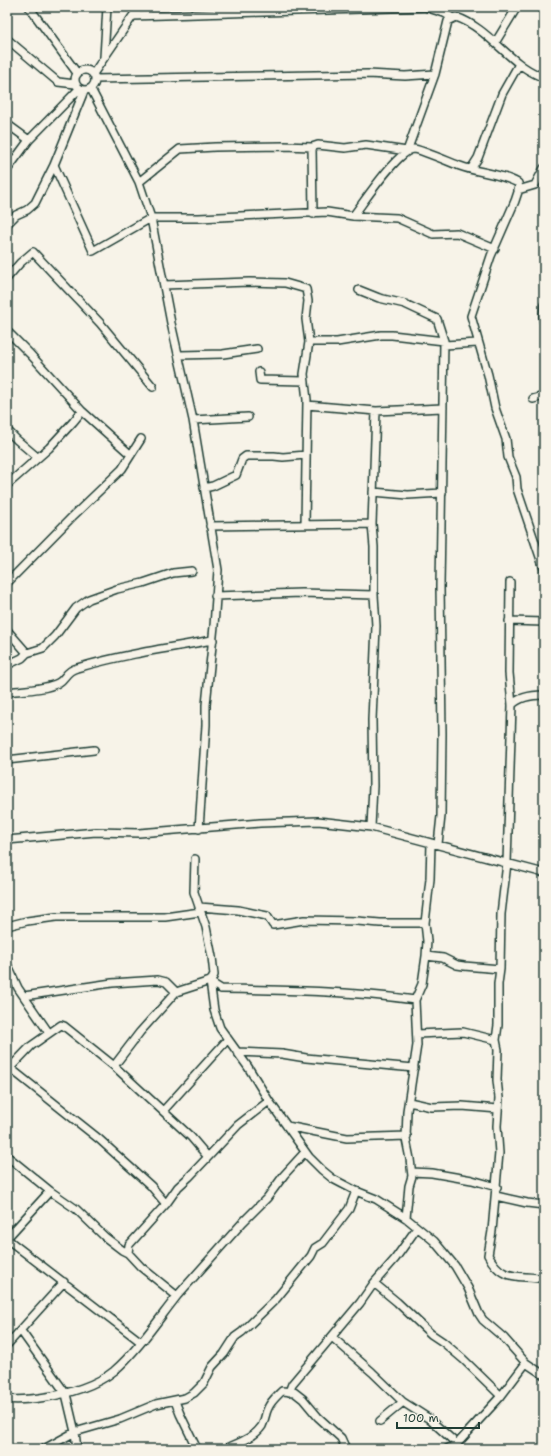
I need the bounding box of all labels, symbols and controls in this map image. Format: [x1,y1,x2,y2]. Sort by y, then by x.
scale bar [397,1404,479,1430]
text: 100 m [403,1410,439,1426]

